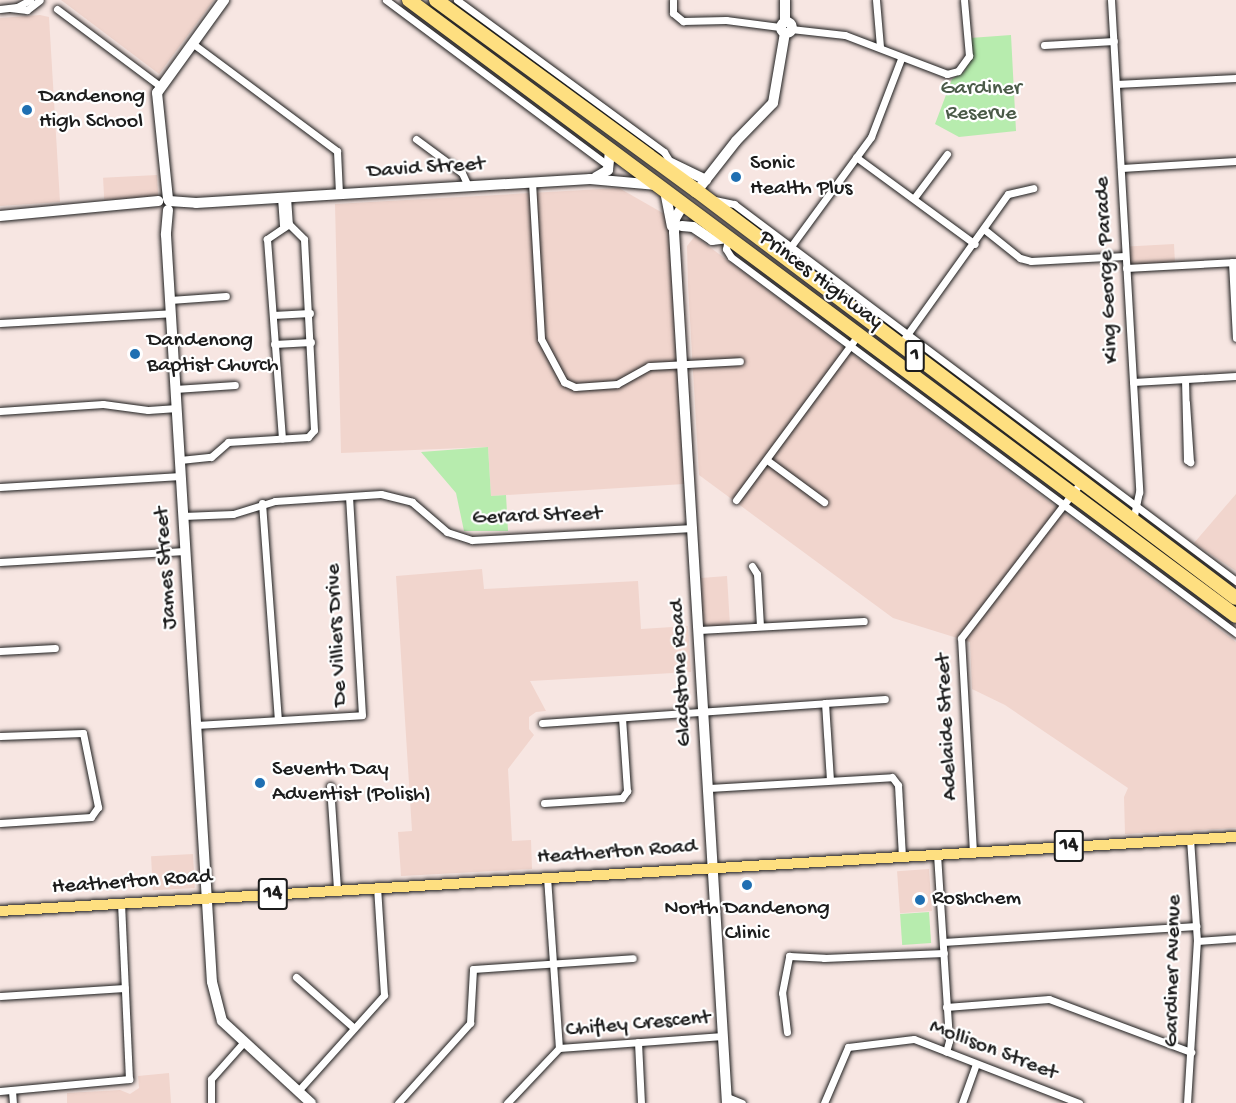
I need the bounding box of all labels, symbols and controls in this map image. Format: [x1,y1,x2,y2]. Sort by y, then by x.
park label: Gardiner Reserve [940,76,1022,128]
place label: Dandenong High School [39,84,145,136]
marker: Dandenong High School [20,103,34,117]
place label: Sonic Health Plus [750,151,852,202]
street label: David Street [366,152,486,186]
marker: Sonic Health Plus [727,168,745,186]
street label: King George Parade [1090,176,1126,364]
street label: Princes Highway [753,226,887,336]
place label: Dandenong Baptist Church [147,328,278,380]
road number: 1 [904,338,926,374]
marker: Dandenong Baptist Church [128,347,142,361]
street label: Gerard Street [472,502,602,532]
street label: James Street [150,506,184,630]
street label: De Villiers Drive [321,563,355,707]
street label: Gladstone Road [665,599,699,747]
street label: Adelaide Street [931,653,965,801]
place label: Seventh Day Adventist (Polish) [272,757,431,808]
marker: Seventh Day Adventist (Polish) [253,776,267,790]
road number: 14 [1052,828,1086,864]
street label: Heatherton Road [536,834,698,872]
street label: Heatherton Road [51,864,213,902]
road number: 14 [256,876,290,912]
marker: North Dandenong Clinic [738,876,756,894]
place label: Roshchem [932,887,1021,913]
marker: Roshchem [913,893,927,907]
street label: Gardiner Avenue [1159,895,1189,1047]
place label: North Dandenong Clinic [664,896,830,948]
street label: Chifley Crescent [565,1006,711,1044]
street label: Mollison Street [925,1014,1061,1088]

